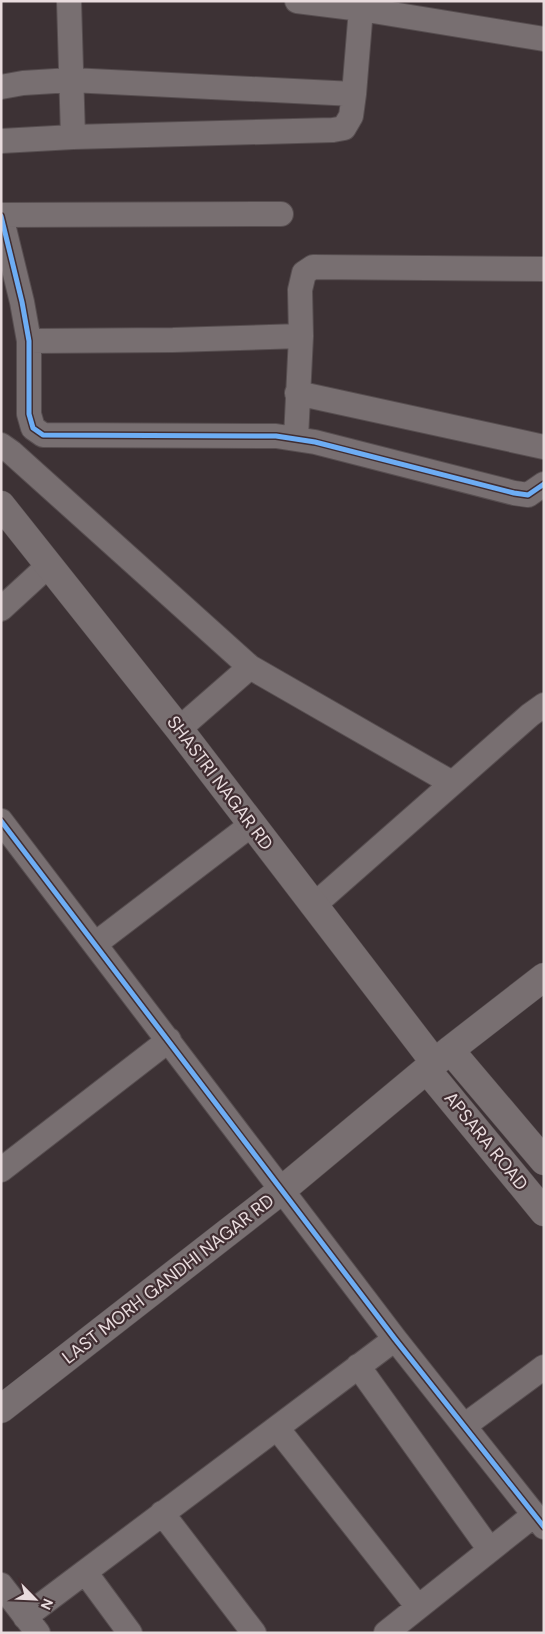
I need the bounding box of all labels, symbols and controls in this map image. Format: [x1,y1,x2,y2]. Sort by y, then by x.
street label: SHASTRI NAGAR RD [162,711,278,855]
street label: APSARA ROAD [439,1087,533,1195]
street label: LAST MORH GANDHI NAGAR RD [57,1189,279,1369]
north arrow [10,1574,60,1624]
text: N [37,1596,57,1613]

